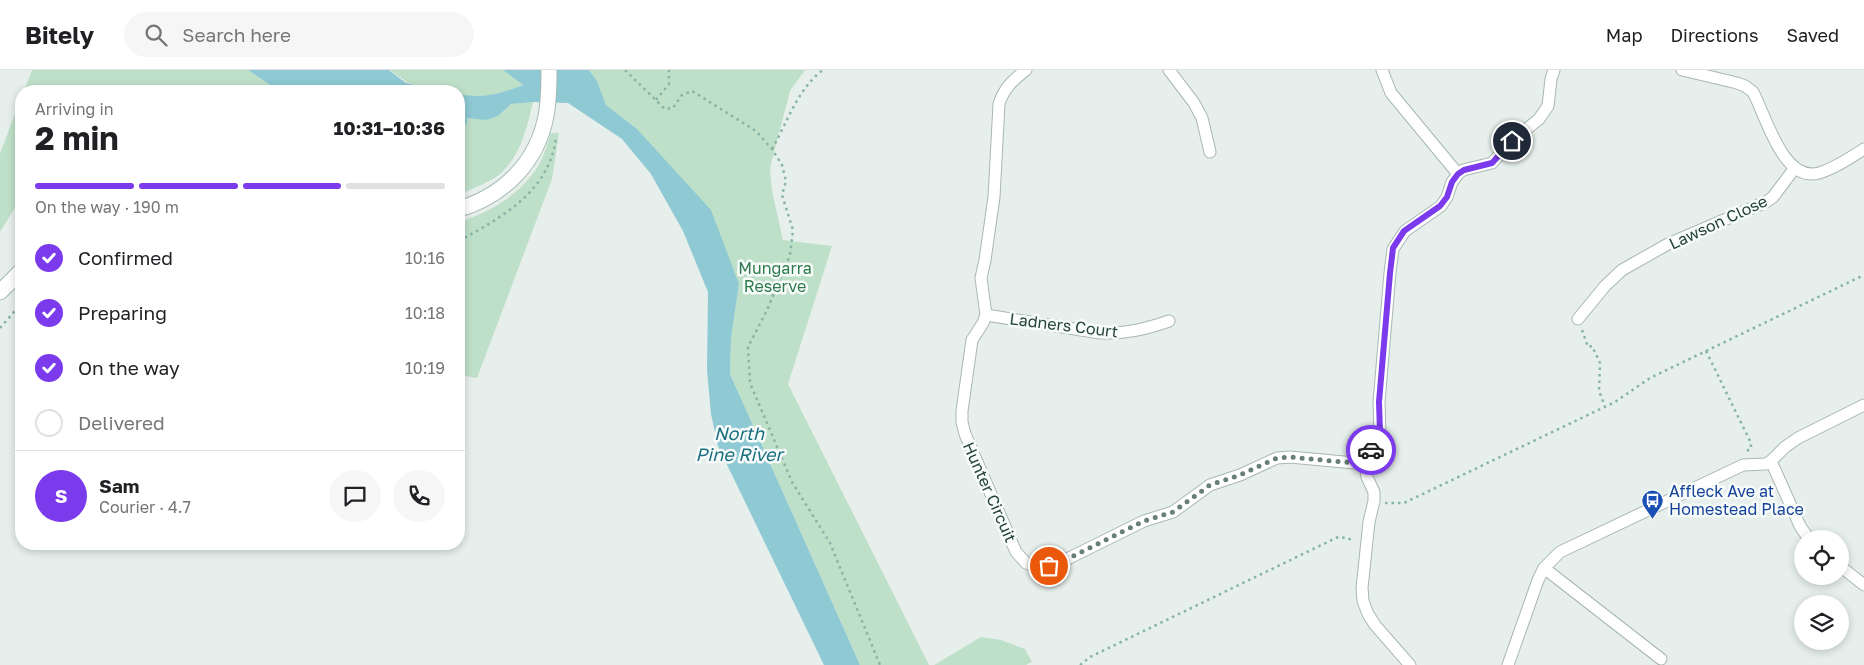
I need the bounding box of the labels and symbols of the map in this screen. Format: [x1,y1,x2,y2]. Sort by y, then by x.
pin [1491,120,1533,162]
street label: Lawson Close [1666,190,1770,254]
park label: Mungarra Reserve [738,258,812,296]
street label: Ladners Court [1009,308,1119,342]
water label: North Pine River [696,422,785,465]
courier [1346,425,1396,475]
street label: Hunter Circuit [959,439,1021,545]
place label: Affleck Ave at Homestead Place [1669,481,1804,519]
bus stop icon: Affleck Ave at Homestead Place [1641,488,1665,519]
pin [1028,545,1070,587]

